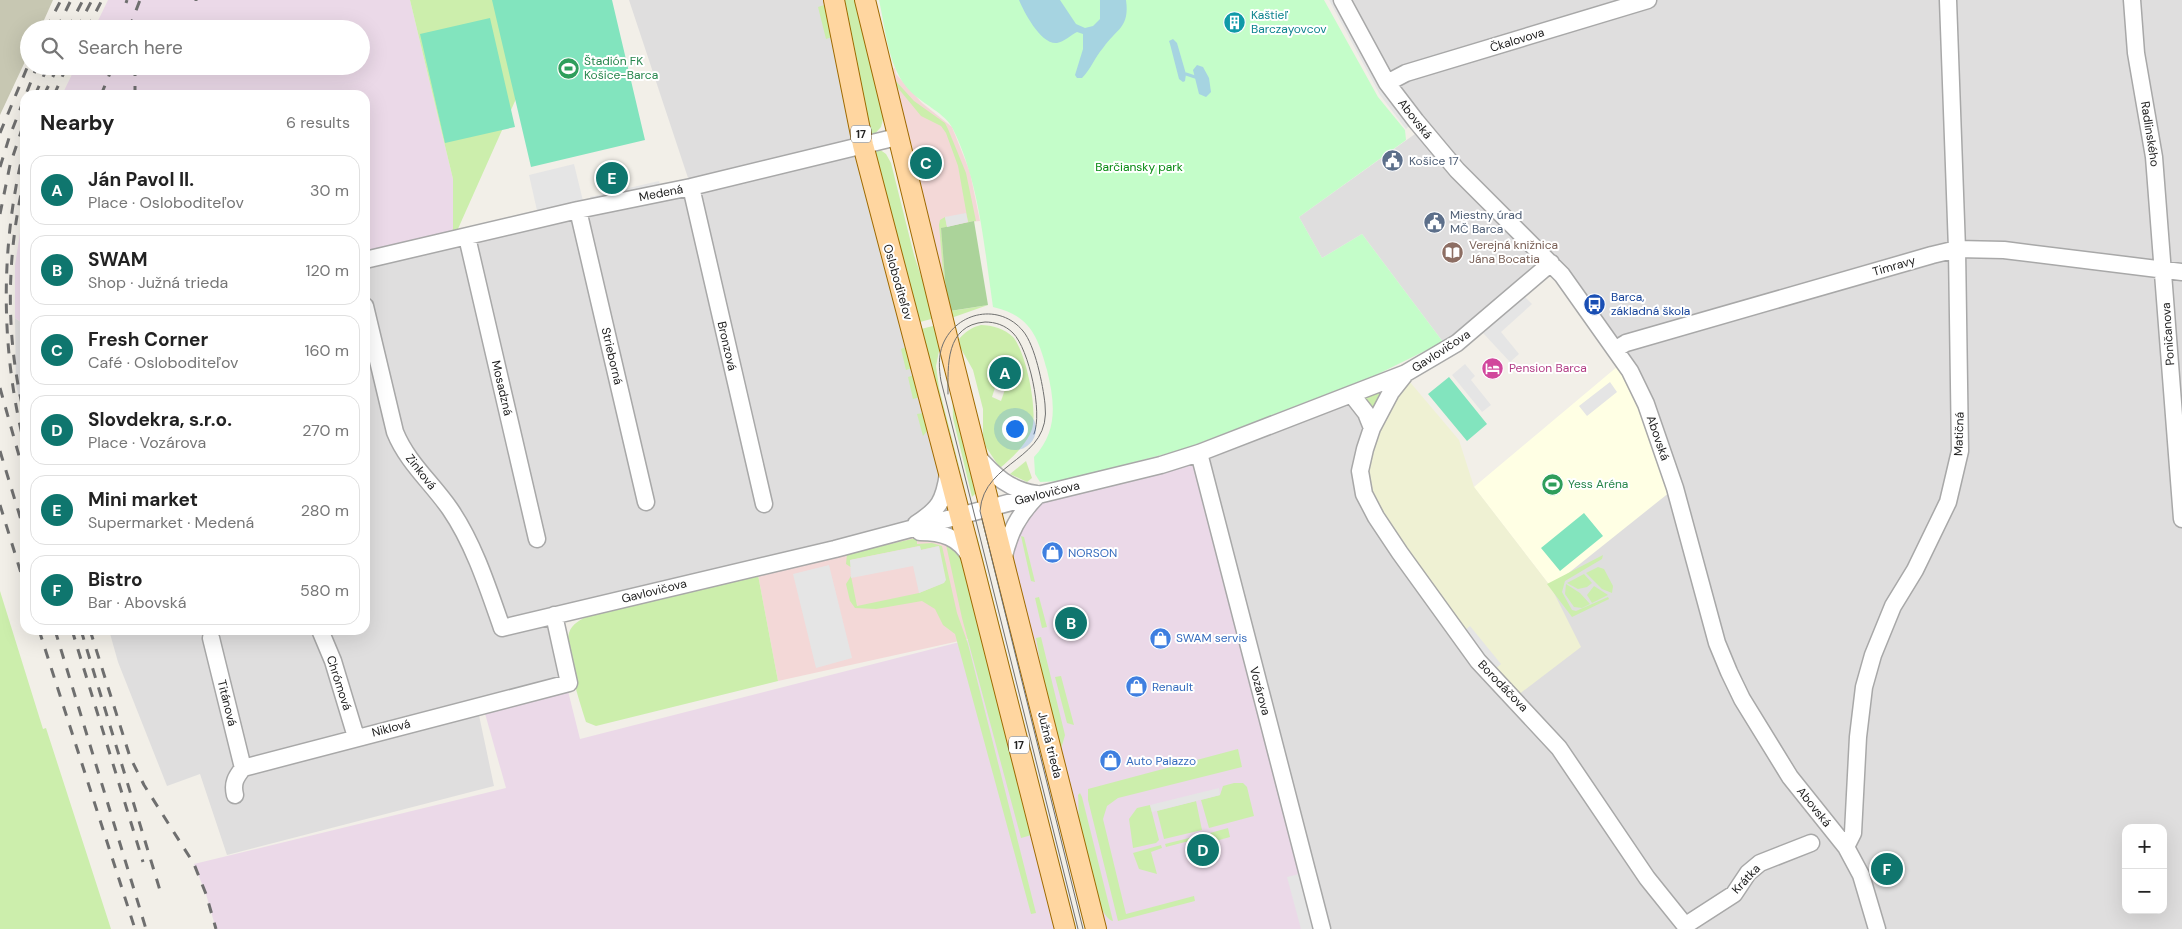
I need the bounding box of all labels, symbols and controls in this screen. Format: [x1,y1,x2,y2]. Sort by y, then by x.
place label: Kaštieľ Barczayovcov [1251,7,1327,37]
building icon: Kaštieľ Barczayovcov [1223,10,1247,34]
search box [20,20,370,75]
street label: Čkalovova [1488,24,1546,56]
icon: search [38,34,66,62]
text: Search here [78,35,183,60]
place label: Štadión FK Košice-Barca [584,53,658,83]
sports icon: Štadión FK Košice-Barca [556,56,580,80]
street label: Abovská [1394,96,1436,142]
street label: Radlinského [2137,100,2163,168]
text: Nearby [40,109,114,137]
text: 6 results [286,112,350,133]
road number: 17 [851,126,871,142]
pin: C [910,144,942,182]
public building icon: Košice 17 [1381,149,1405,173]
place label: Košice 17 [1409,153,1459,169]
pin: E [596,159,628,197]
park label: Barčiansky park [1095,159,1183,175]
text: Ján Pavol II. [88,167,194,192]
text: A [51,180,63,201]
text: 30 m [310,180,349,201]
street label: Medená [638,181,684,205]
text: Place · Osloboditeľov [88,192,244,213]
place label: Miestny úrad MČ Barca [1450,207,1522,237]
public building icon: Miestny úrad MČ Barca [1422,210,1446,234]
place label: Verejná knižnica Jána Bocatia [1469,237,1558,267]
library icon: Verejná knižnica Jána Bocatia [1441,240,1465,264]
street label: Osloboditeľov [880,242,917,322]
text: SWAM [88,247,148,272]
street label: Timravy [1871,252,1918,280]
text: B [52,260,62,281]
text: 120 m [305,260,349,281]
text: Shop · Južná trieda [88,272,228,293]
place label: Barca, základná škola [1611,289,1690,319]
bus stop icon: Barca, základná škola [1583,292,1607,316]
street label: Poničanova [2158,302,2178,366]
street label: Bronzová [714,320,740,372]
street label: Strieborná [598,326,626,386]
street label: Gavlovičova [1409,326,1473,376]
text: Fresh Corner [88,327,208,352]
text: C [51,340,63,361]
text: 160 m [305,340,349,361]
text: Café · Osloboditeľov [88,352,238,373]
pin: A [989,354,1021,392]
hotel icon: Pension Barca [1481,356,1505,380]
street label: Mosadzná [488,359,516,417]
place label: Pension Barca [1509,360,1587,376]
text: Slovdekra, s.r.o. [88,407,232,432]
street label: Matičná [1950,412,1968,456]
street label: Abovská [1643,413,1673,463]
your location [1002,416,1028,442]
text: D [51,420,63,441]
text: 270 m [302,420,349,441]
text: Place · Vozárova [88,432,206,453]
street label: Zinková [402,451,440,493]
sports icon: Yess Aréna [1540,472,1564,496]
place label: Yess Aréna [1568,476,1628,492]
street label: Gavlovičova [1013,477,1081,509]
text: Mini market [88,487,198,512]
text: E [52,500,62,521]
text: 280 m [301,500,349,521]
text: Supermarket · Medená [88,512,254,533]
shop icon: NORSON [1040,541,1064,565]
place label: NORSON [1068,545,1117,561]
text: Bistro [88,567,143,592]
street label: Gavlovičova [620,575,688,607]
text: F [53,580,61,601]
text: 580 m [300,580,349,601]
text: Bar · Abovská [88,592,186,613]
pin: B [1055,604,1087,642]
shop icon: SWAM servis [1148,626,1172,650]
place label: SWAM servis [1176,630,1247,646]
street label: Chrómová [323,653,355,713]
street label: Borodáčova [1474,657,1532,715]
street label: Vozárova [1246,665,1274,717]
shop icon: Renault [1124,675,1148,699]
street label: Titánová [214,678,240,728]
place label: Renault [1152,679,1194,695]
street label: Južná trieda [1034,710,1066,780]
street label: Niklová [370,715,412,741]
road number: 17 [1009,736,1029,754]
shop icon: Auto Palazzo [1098,749,1122,773]
place label: Auto Palazzo [1126,753,1196,769]
street label: Abovská [1793,784,1835,830]
map controls [2122,824,2167,914]
button: + [2122,824,2167,869]
pin: D [1187,831,1219,869]
pin: F [1871,850,1903,888]
street label: Krátka [1728,861,1764,897]
button: − [2122,869,2167,914]

